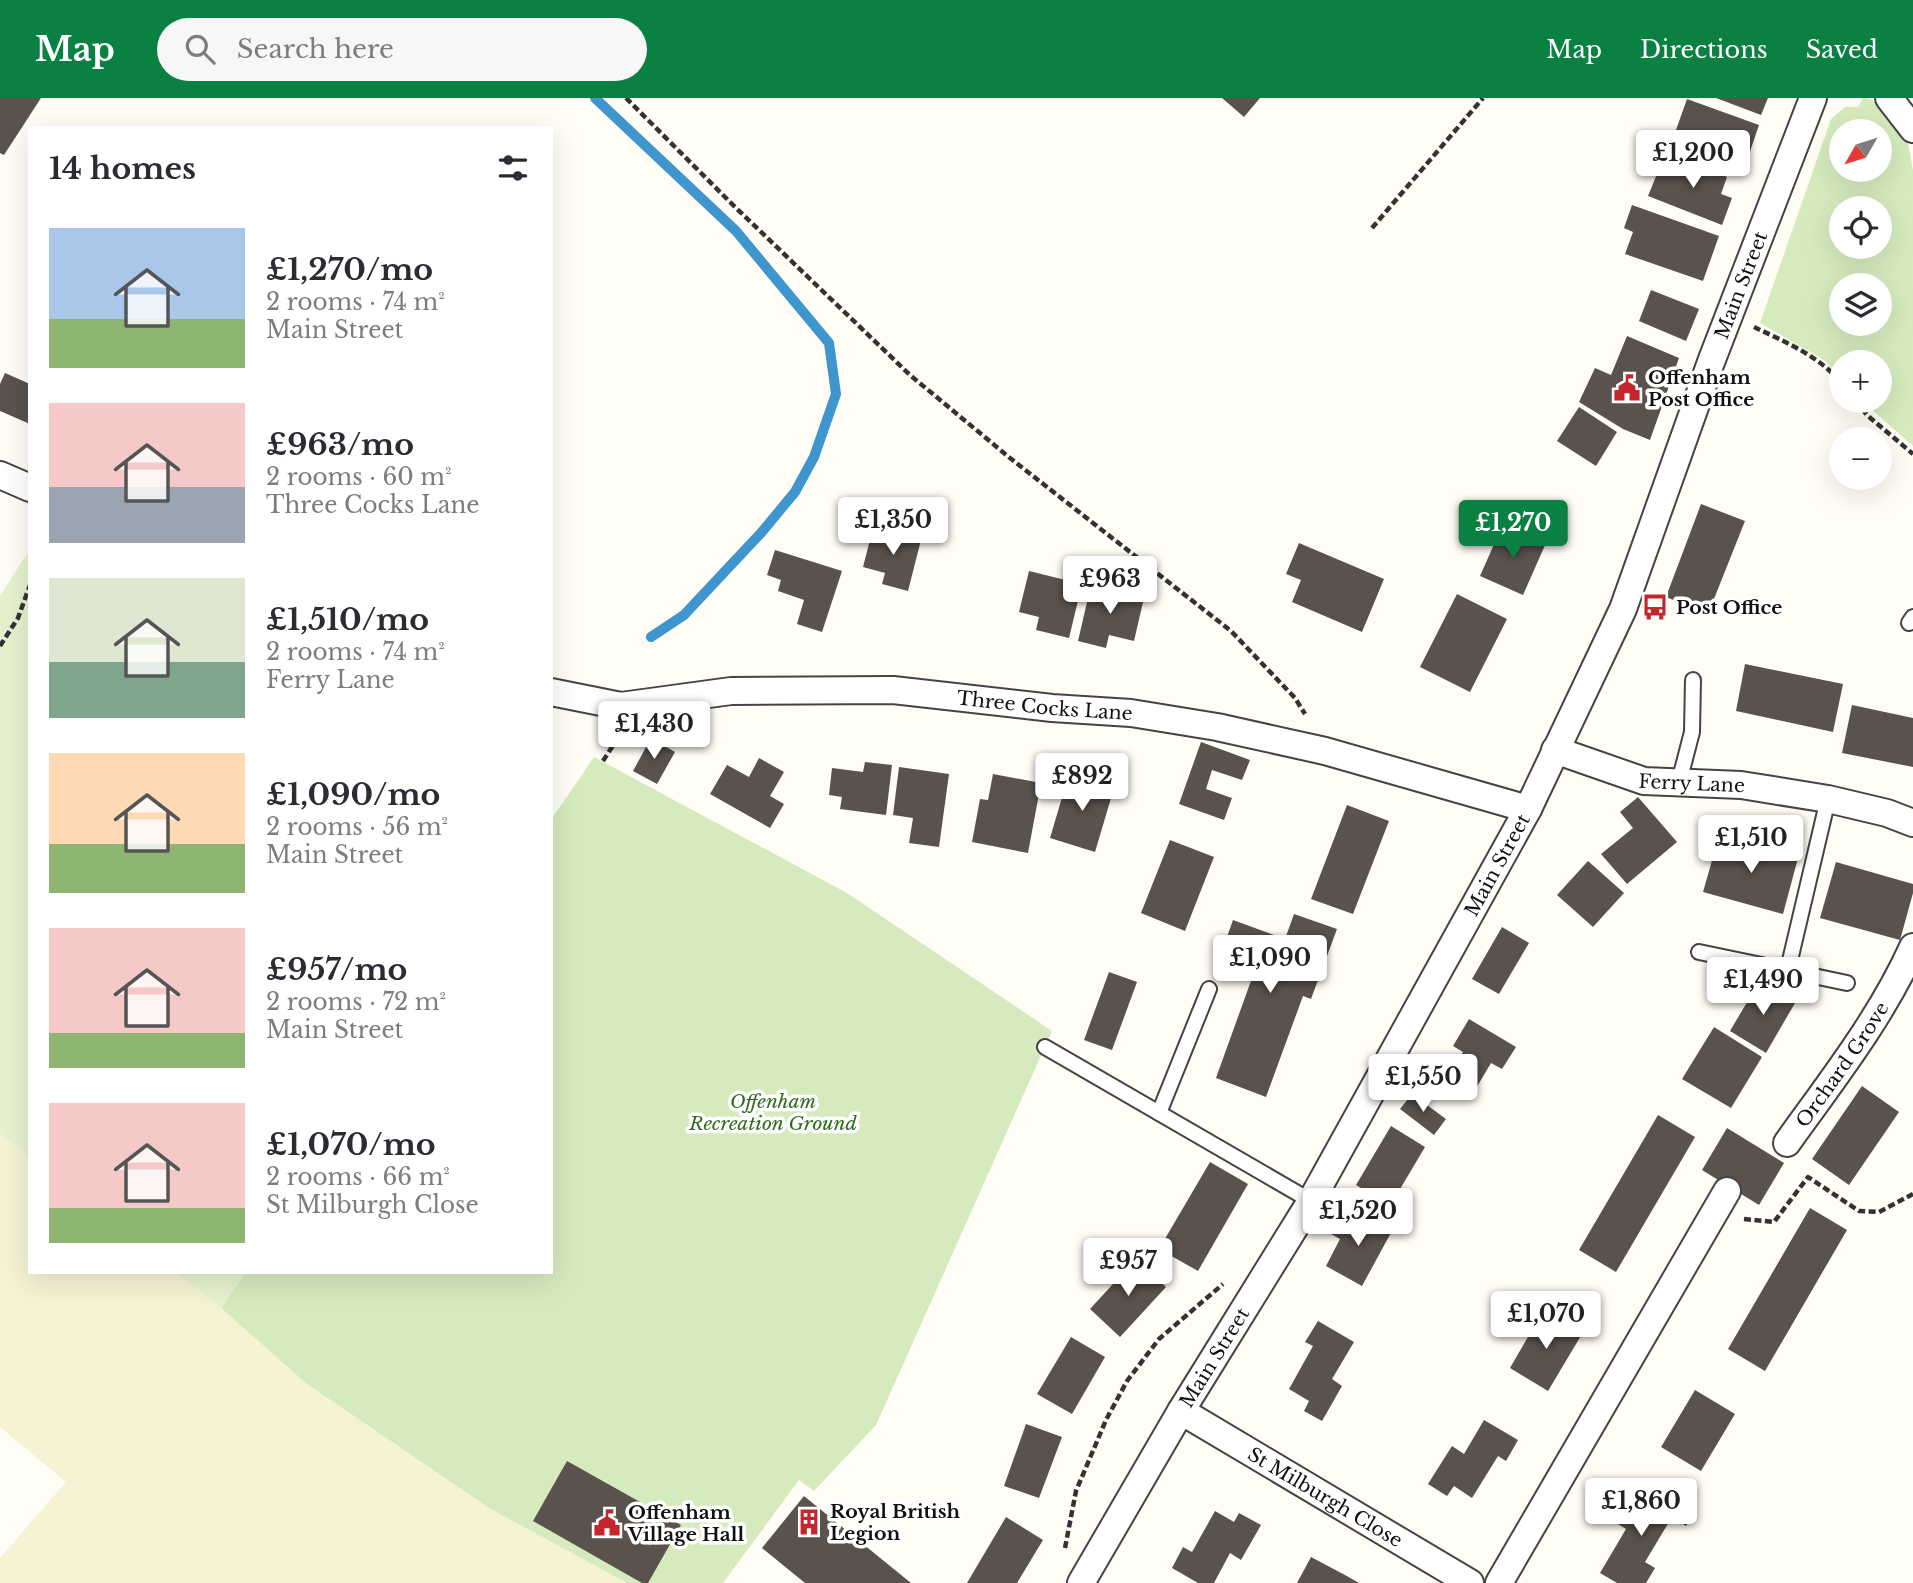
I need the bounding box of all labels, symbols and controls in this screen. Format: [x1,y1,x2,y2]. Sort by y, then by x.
search box [157,18,647,81]
text: Map [35,29,115,70]
icon: search [181,30,219,68]
text: Search here [237,33,394,65]
text: Map [1546,35,1602,64]
text: Directions [1640,35,1768,64]
text: Saved [1806,35,1878,64]
north arrow [1829,119,1892,182]
map controls [1829,119,1892,490]
pin: £1,200 [1636,130,1750,190]
text: £1,200 [1652,139,1734,167]
icon: filters [494,149,532,187]
text: 14 homes [49,150,196,187]
button: locate [1829,196,1892,259]
street label: Main Street [1710,228,1773,342]
text: £1,270/mo [266,251,433,288]
icon: home [105,256,189,340]
button: layers [1829,273,1892,336]
text: 2 rooms · 74 m² [266,288,445,316]
text: Main Street [266,316,403,344]
button: + [1829,350,1892,413]
place label: Offenham Post Office [1648,366,1754,411]
public building icon: Offenham Post Office [1612,373,1642,403]
text: £963/mo [266,426,414,463]
button: − [1829,427,1892,490]
icon: home [105,431,189,515]
text: 2 rooms · 60 m² [266,463,452,491]
text: Three Cocks Lane [266,491,480,519]
pin: £1,350 [836,498,950,557]
pin: £1,270 [1456,500,1570,560]
text: £1,350 [854,506,932,534]
text: £1,270 [1475,509,1551,537]
pin: £963 [1069,556,1151,616]
text: £963 [1079,565,1141,593]
bus stop icon: Post Office [1640,592,1670,622]
place label: Post Office [1676,596,1782,619]
text: £1,510/mo [266,601,429,638]
icon: home [105,606,189,690]
text: 2 rooms · 74 m² [266,638,445,666]
text: Ferry Lane [266,666,395,694]
street label: Three Cocks Lane [956,686,1133,725]
pin: £1,430 [597,702,711,761]
text: £1,430 [614,710,694,738]
pin: £892 [1041,754,1123,813]
text: £892 [1051,762,1113,790]
street label: Ferry Lane [1638,770,1745,797]
text: £1,090/mo [266,776,440,813]
icon: home [105,781,189,865]
street label: Main Street [1460,809,1535,920]
text: 2 rooms · 56 m² [266,813,448,841]
pin: £1,510 [1694,816,1808,875]
text: £1,510 [1714,824,1788,852]
text: Main Street [266,841,403,869]
pin: £1,090 [1213,936,1327,995]
text: £1,090 [1229,944,1311,972]
text: £957/mo [266,951,407,988]
icon: home [105,956,189,1040]
pin: £1,490 [1706,958,1820,1017]
text: £1,490 [1723,966,1803,994]
text: 2 rooms · 72 m² [266,988,446,1016]
street label: Orchard Grove [1791,998,1894,1132]
text: Main Street [266,1016,403,1044]
pin: £1,550 [1366,1054,1480,1114]
text: £1,550 [1384,1063,1462,1091]
park label: Offenham Recreation Ground [688,1090,857,1135]
text: £1,070/mo [266,1126,436,1163]
icon: home [105,1131,189,1215]
text: 2 rooms · 66 m² [266,1163,450,1191]
pin: £1,520 [1301,1188,1415,1248]
text: St Milburgh Close [266,1191,479,1219]
text: £1,520 [1319,1197,1397,1225]
pin: £957 [1087,1238,1169,1298]
text: £957 [1099,1247,1157,1275]
pin: £1,070 [1489,1292,1603,1351]
text: £1,070 [1507,1300,1585,1328]
street label: Main Street [1175,1303,1255,1412]
street label: St Milburgh Close [1244,1443,1407,1552]
pin: £1,860 [1584,1478,1698,1538]
text: £1,860 [1601,1487,1681,1515]
place label: Royal British Legion [830,1500,961,1545]
place label: Offenham Village Hall [627,1501,745,1546]
building icon: Royal British Legion [794,1507,824,1537]
public building icon: Offenham Village Hall [592,1508,622,1538]

